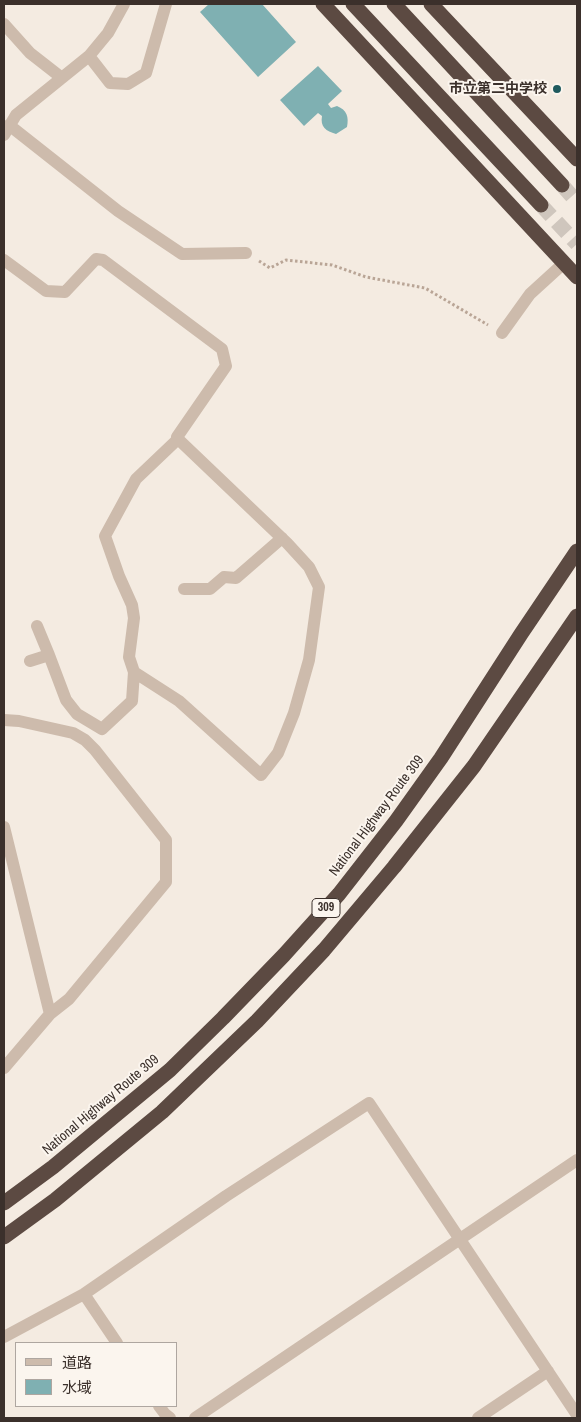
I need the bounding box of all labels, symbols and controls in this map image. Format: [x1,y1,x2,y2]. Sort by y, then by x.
place label: 市立第二中学校 [449,81,547,97]
marker: 市立第二中学校 [551,83,563,95]
street label: National Highway Route 309 [326,752,428,880]
road number: 309 [312,898,340,918]
street label: National Highway Route 309 [39,1051,163,1159]
legend [15,1342,178,1407]
text: 道路 [62,1352,92,1373]
text: 水域 [62,1377,92,1398]

